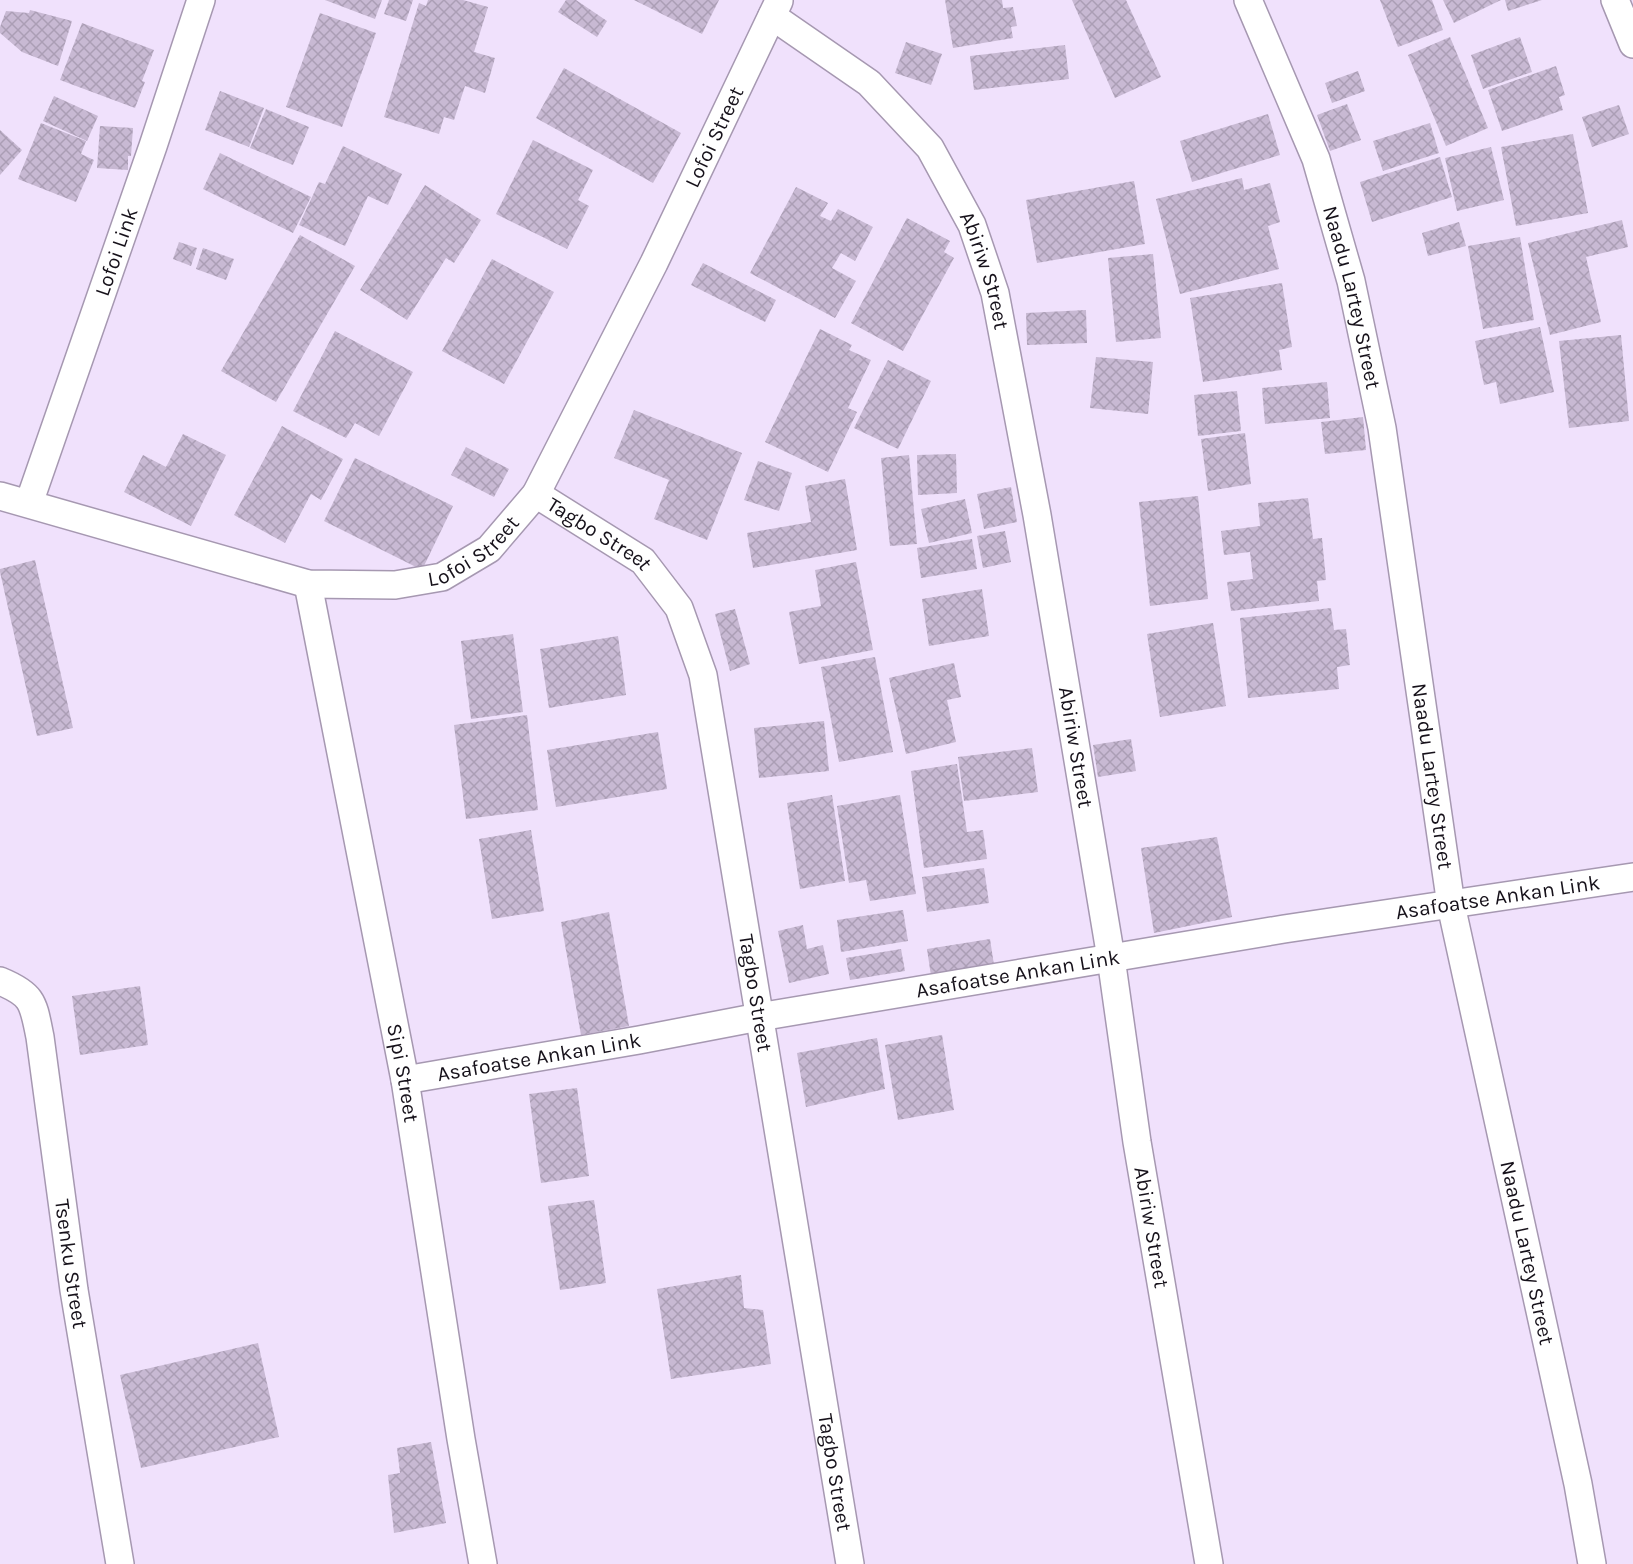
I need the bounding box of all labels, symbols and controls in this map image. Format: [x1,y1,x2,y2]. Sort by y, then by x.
street label: Lofoi Street [680,83,748,191]
street label: Naadu Lartey Street [1318,203,1385,391]
street label: Lofoi Link [90,204,143,299]
street label: Abiriw Street [955,207,1014,331]
street label: Tagbo Street [543,492,658,575]
street label: Lofoi Street [426,511,524,591]
street label: Naadu Lartey Street [1407,682,1458,871]
street label: Abiriw Street [1054,685,1098,810]
street label: Asafoatse Ankan Link [1394,870,1602,924]
street label: Tagbo Street [734,933,777,1054]
street label: Asafoatse Ankan Link [914,945,1122,1002]
street label: Sipi Street [382,1021,423,1124]
street label: Asafoatse Ankan Link [435,1028,643,1086]
street label: Naadu Lartey Street [1495,1158,1559,1347]
street label: Abiriw Street [1129,1165,1174,1290]
street label: Tsenku Street [50,1198,92,1330]
street label: Tagbo Street [813,1412,856,1533]

